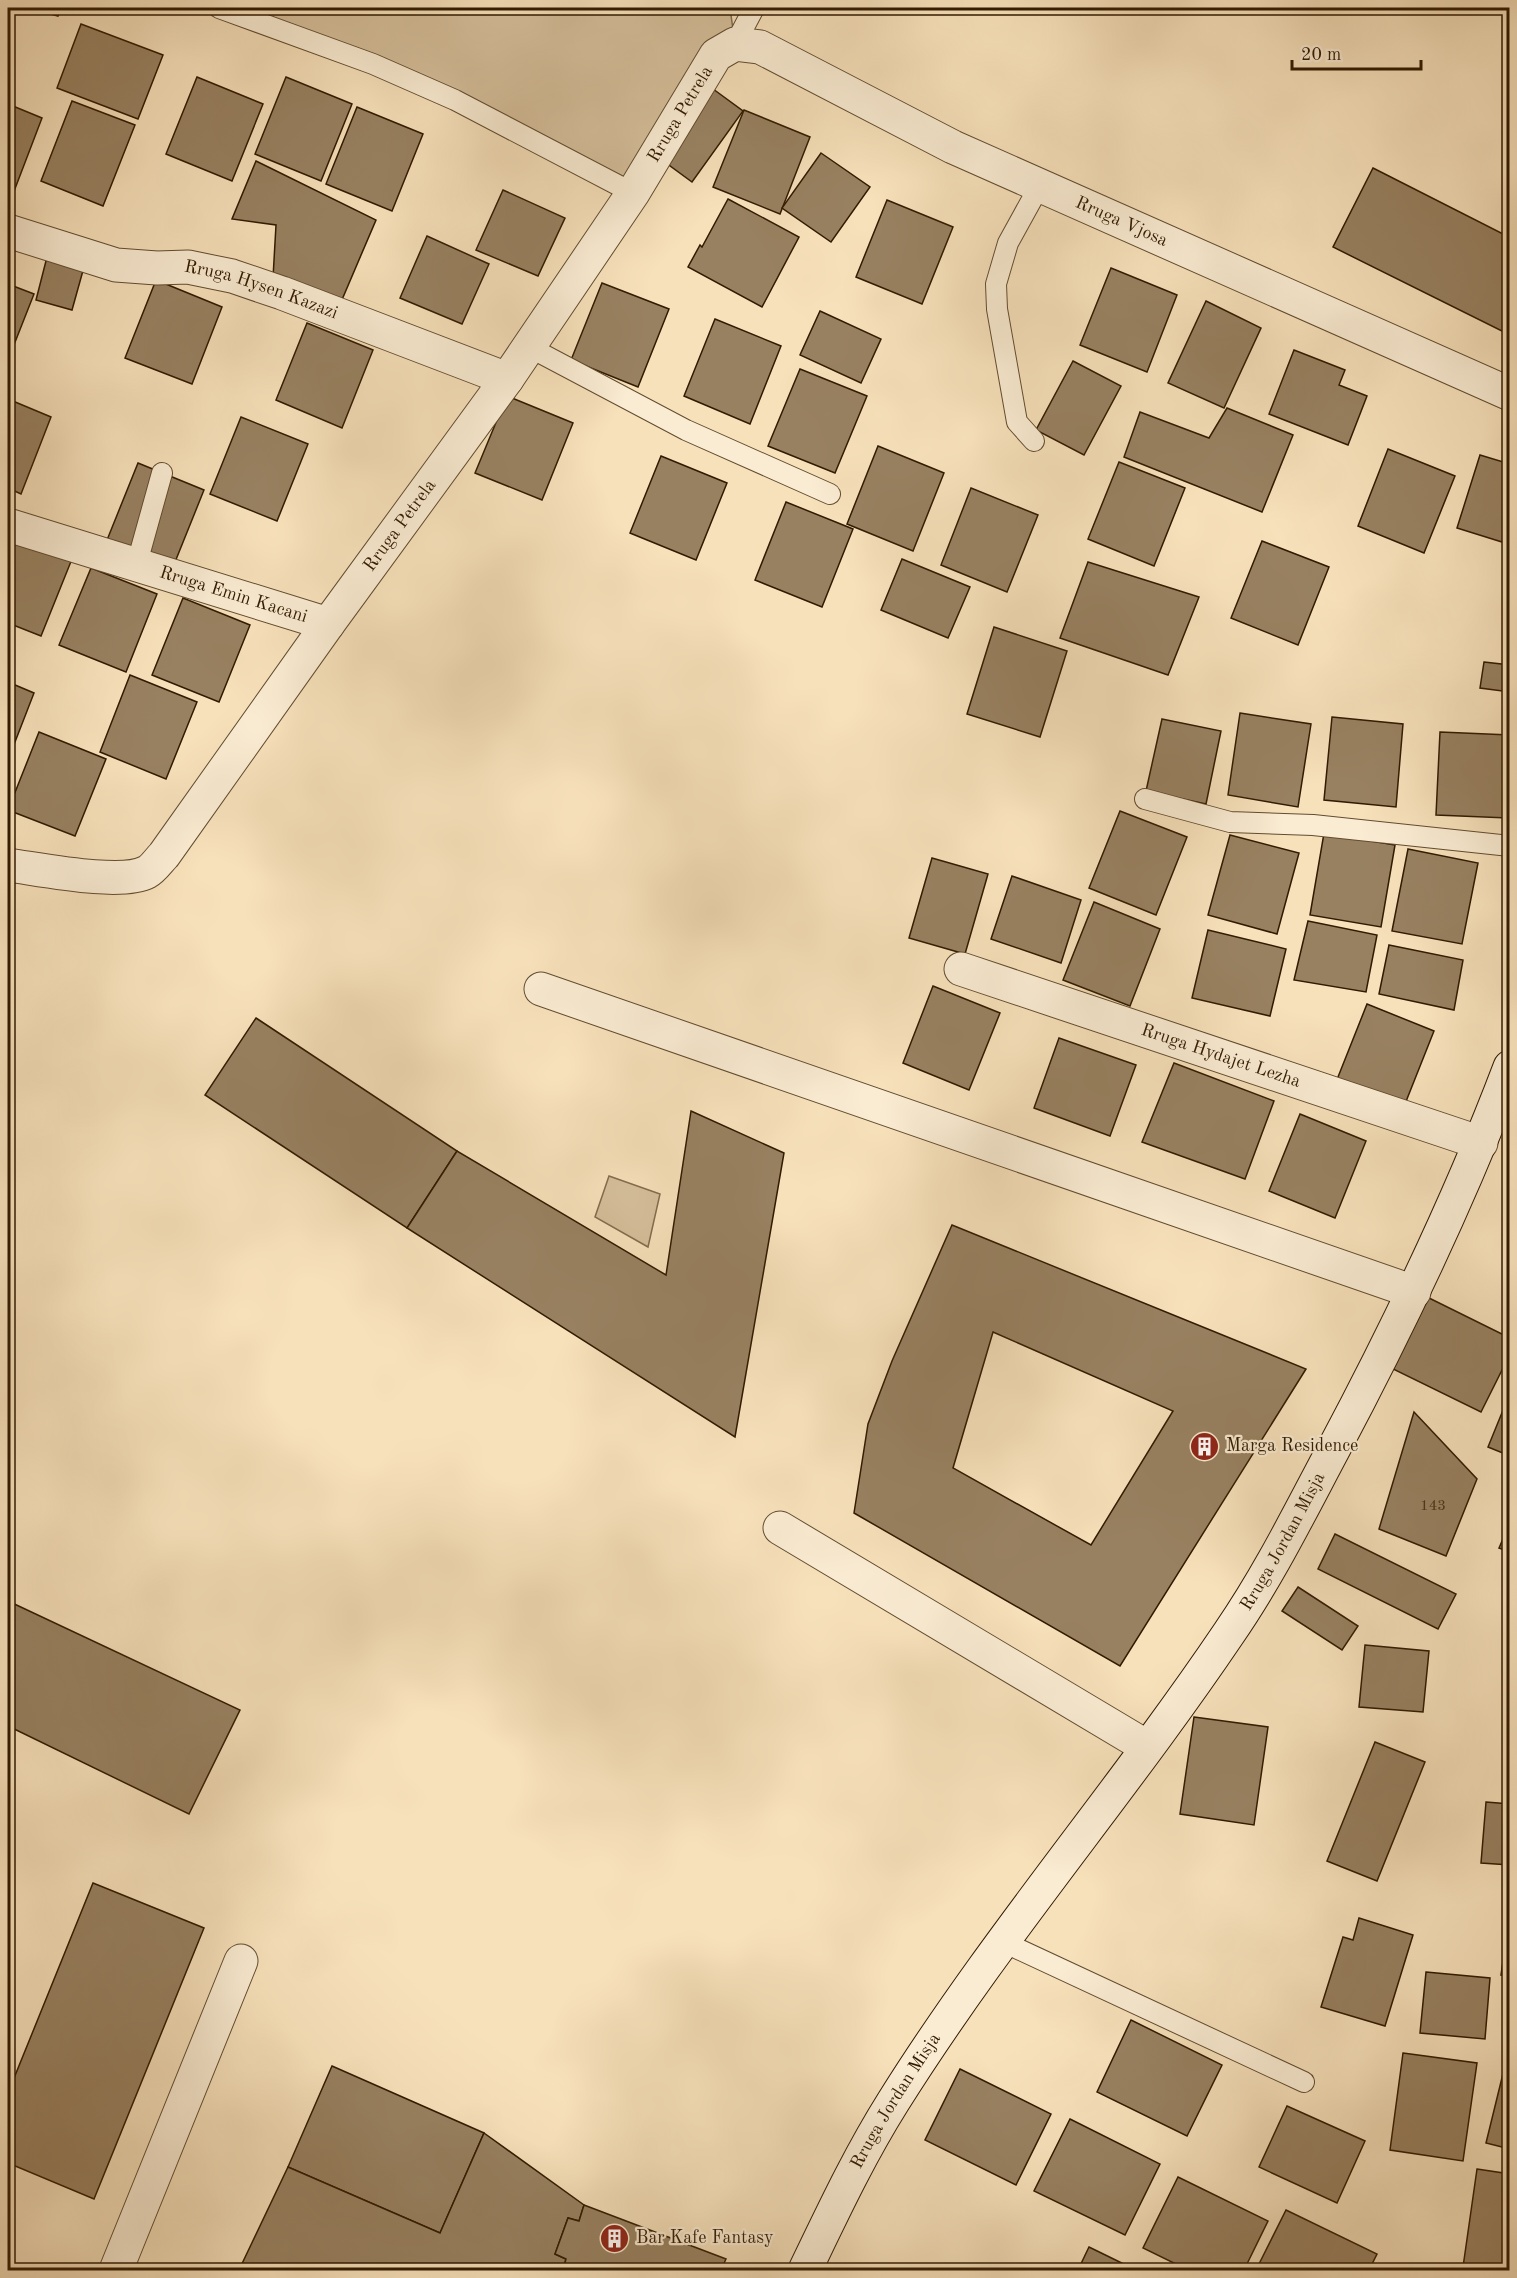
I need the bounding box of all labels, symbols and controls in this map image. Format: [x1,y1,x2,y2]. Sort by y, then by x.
scale bar [1292,33,1421,71]
text: 20 m [1301,46,1341,64]
street label: Rruga Petrela [645,63,716,166]
street label: Rruga Vjosa [1073,193,1171,250]
street label: Rruga Hysen Kazazi [183,257,341,323]
street label: Rruga Petrela [361,476,439,575]
street label: Rruga Emin Kacani [157,563,310,626]
street label: Rruga Hydajet Lezha [1139,1021,1303,1091]
building icon: Marga Residence [1189,1430,1221,1462]
place label: Marga Residence [1226,1437,1358,1455]
street label: Rruga Jordan Misja [1237,1469,1328,1614]
house number: 143 [1420,1499,1446,1514]
street label: Rruga Jordan Misja [848,2030,944,2172]
building icon: Bar Kafe Fantasy [599,2222,631,2254]
place label: Bar Kafe Fantasy [636,2229,774,2247]

